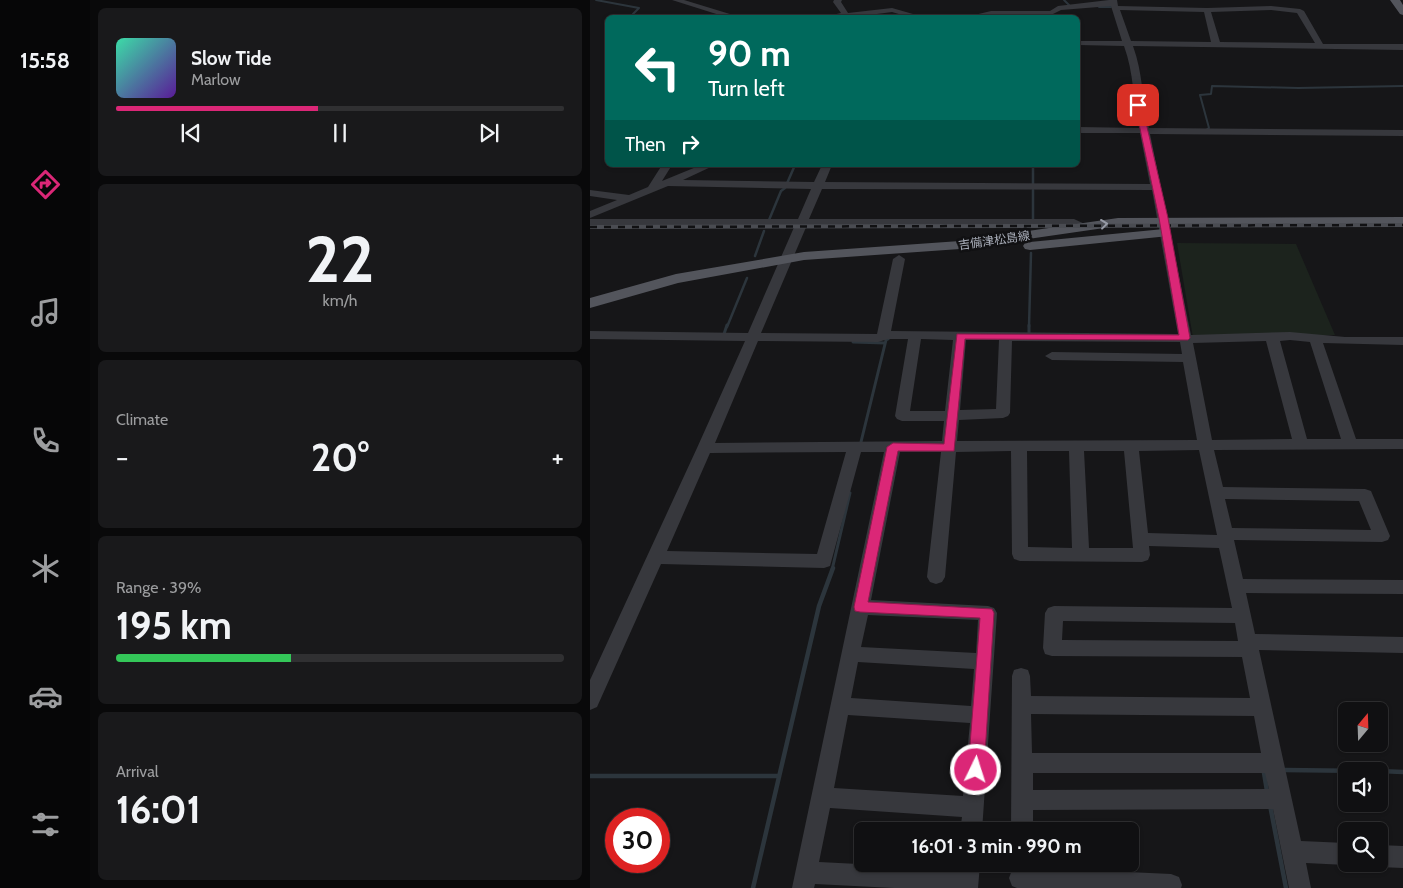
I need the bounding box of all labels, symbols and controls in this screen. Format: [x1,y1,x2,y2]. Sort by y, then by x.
text: 90 m [708,32,791,75]
icon: left [625,35,690,100]
text: 15:58 [20,47,70,74]
text: Slow Tide [191,47,271,70]
text: Marlow [191,70,241,89]
text: Turn left [708,75,785,102]
pin [1117,84,1159,126]
icon: arrive [1124,91,1152,119]
icon: previous [177,119,205,147]
icon: pause [326,119,354,147]
icon: next [475,119,503,147]
icon: right [676,130,704,158]
text: Then [625,133,666,156]
icon: directions [28,167,63,202]
text: 22 [306,219,374,298]
one-way arrow [1100,219,1108,230]
street label: 吉備津松島線 [957,228,1031,252]
text: km/h [322,291,358,310]
icon: music [28,295,63,330]
text: Climate [116,410,168,429]
icon: phone [28,423,63,458]
text: 20° [311,434,369,481]
text: − [116,440,128,474]
text: + [552,440,564,474]
icon: climate [28,551,63,586]
text: Range · 39% [116,578,202,597]
text: 195 km [116,602,232,649]
icon: car [28,679,63,714]
north arrow [1338,702,1388,752]
map controls [1338,702,1388,872]
position arrow [949,743,1001,795]
text: Arrival [116,762,159,781]
button: sound [1338,762,1388,812]
text: 16:01 [116,786,201,833]
icon: filters [28,807,63,842]
speed limit sign: 30 [605,808,670,873]
button: search [1338,822,1388,872]
text: 16:01 · 3 min · 990 m [912,835,1081,858]

